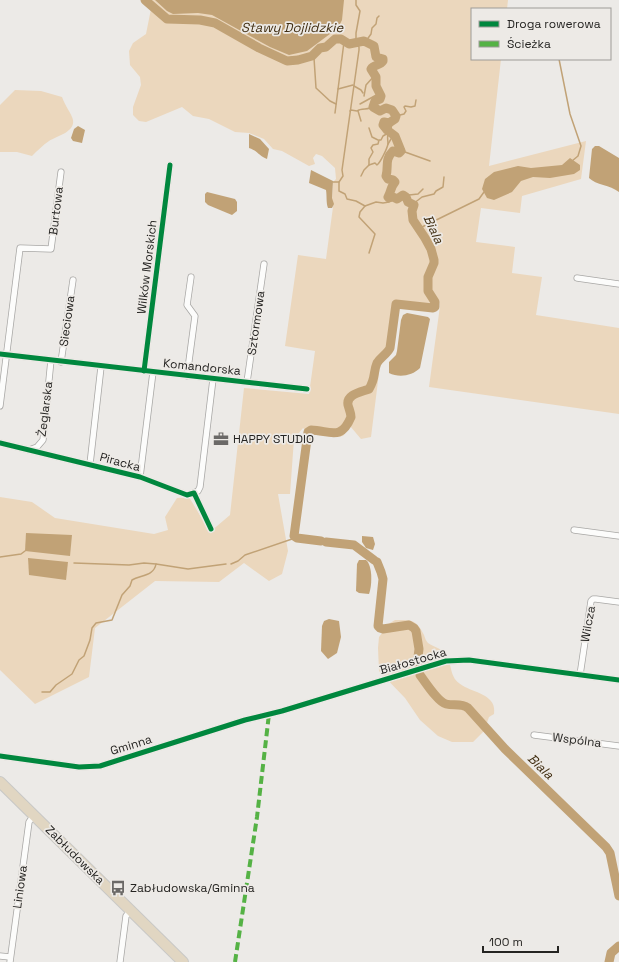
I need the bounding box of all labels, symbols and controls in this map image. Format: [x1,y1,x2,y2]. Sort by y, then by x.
legend [471,8,611,60]
text: Droga rowerowa [507,16,601,32]
water label: Stawy Dojlidzkie [241,19,344,36]
text: Ścieżka [507,36,551,52]
street label: Burtowa [45,186,67,236]
water label: Biala [420,212,448,247]
street label: Wilków Morskich [133,219,161,315]
street label: Sztormowa [244,290,268,356]
street label: Sieciowa [56,294,78,347]
street label: Komandorska [162,355,242,379]
street label: Żeglarska [34,380,56,437]
office icon: HAPPY STUDIO [212,430,230,448]
place label: HAPPY STUDIO [233,431,314,447]
street label: Piracka [98,449,142,475]
street label: Wilcza [577,605,599,643]
street label: Białostocka [378,644,448,678]
street label: Wspólna [552,729,602,751]
street label: Gminna [108,731,154,759]
water label: Biala [524,750,558,783]
street label: Zabłudowska [42,822,108,888]
street label: Liniowa [9,864,31,910]
bus stop icon: Zabłudowska/Gminna [109,879,127,897]
place label: Zabłudowska/Gminna [130,880,255,896]
scale bar [483,928,558,954]
text: 100 m [489,934,523,950]

